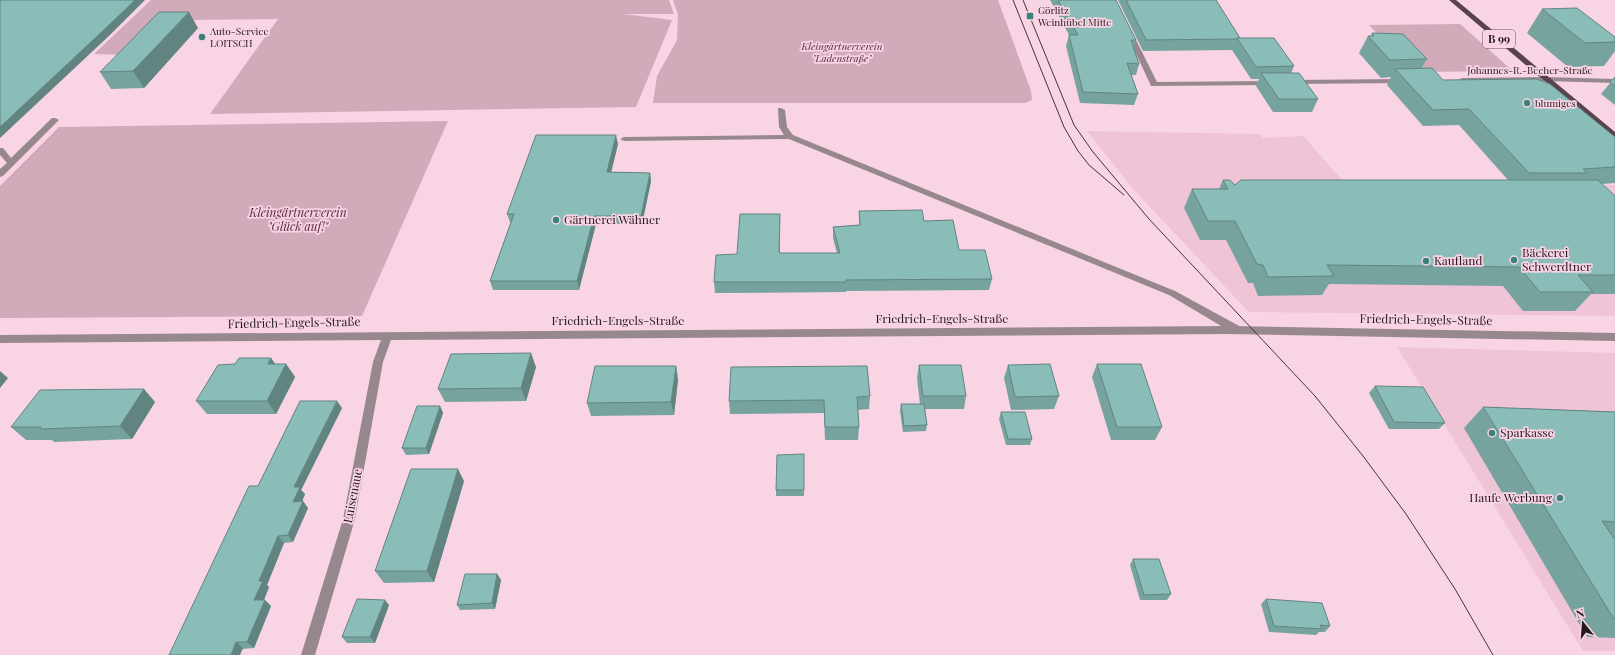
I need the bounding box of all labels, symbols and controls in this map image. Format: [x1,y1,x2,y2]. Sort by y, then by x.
place label: Görlitz Weinhübel Mitte [1037,3,1111,29]
marker: Görlitz Weinhübel Mitte [1025,11,1035,21]
place label: Auto-Service LOITSCH [209,24,268,50]
road number: B 99 [1483,30,1515,48]
marker: Auto-Service LOITSCH [197,32,207,42]
park label: Kleingärtnerverein "Ladenstraße" [800,39,883,65]
street label: Johannes-R.-Becher-Straße [1466,63,1593,77]
place label: blumiges [1535,96,1576,110]
marker: blumiges [1522,98,1532,108]
park label: Kleingärtnerverein "Glück auf!" [248,204,347,234]
place label: Gärtnerei Wähner [564,211,661,227]
marker: Gärtnerei Wähner [551,215,561,225]
place label: Bäckerei Schwerdtner [1522,244,1592,274]
place label: Kaufland [1434,252,1482,268]
marker: Bäckerei Schwerdtner [1509,255,1519,265]
marker: Kaufland [1421,256,1431,266]
street label: Friedrich-Engels-Straße [876,310,1008,326]
street label: Friedrich-Engels-Straße [1359,310,1493,328]
street label: Friedrich-Engels-Straße [552,312,684,328]
street label: Friedrich-Engels-Straße [227,313,361,331]
place label: Sparkasse [1500,424,1554,440]
marker: Sparkasse [1487,428,1497,438]
street label: Luisenaue [339,467,365,524]
place label: Haufe Werbung [1469,489,1553,505]
marker: Haufe Werbung [1555,493,1565,503]
north arrow [1563,603,1603,643]
text: N [1574,605,1586,621]

